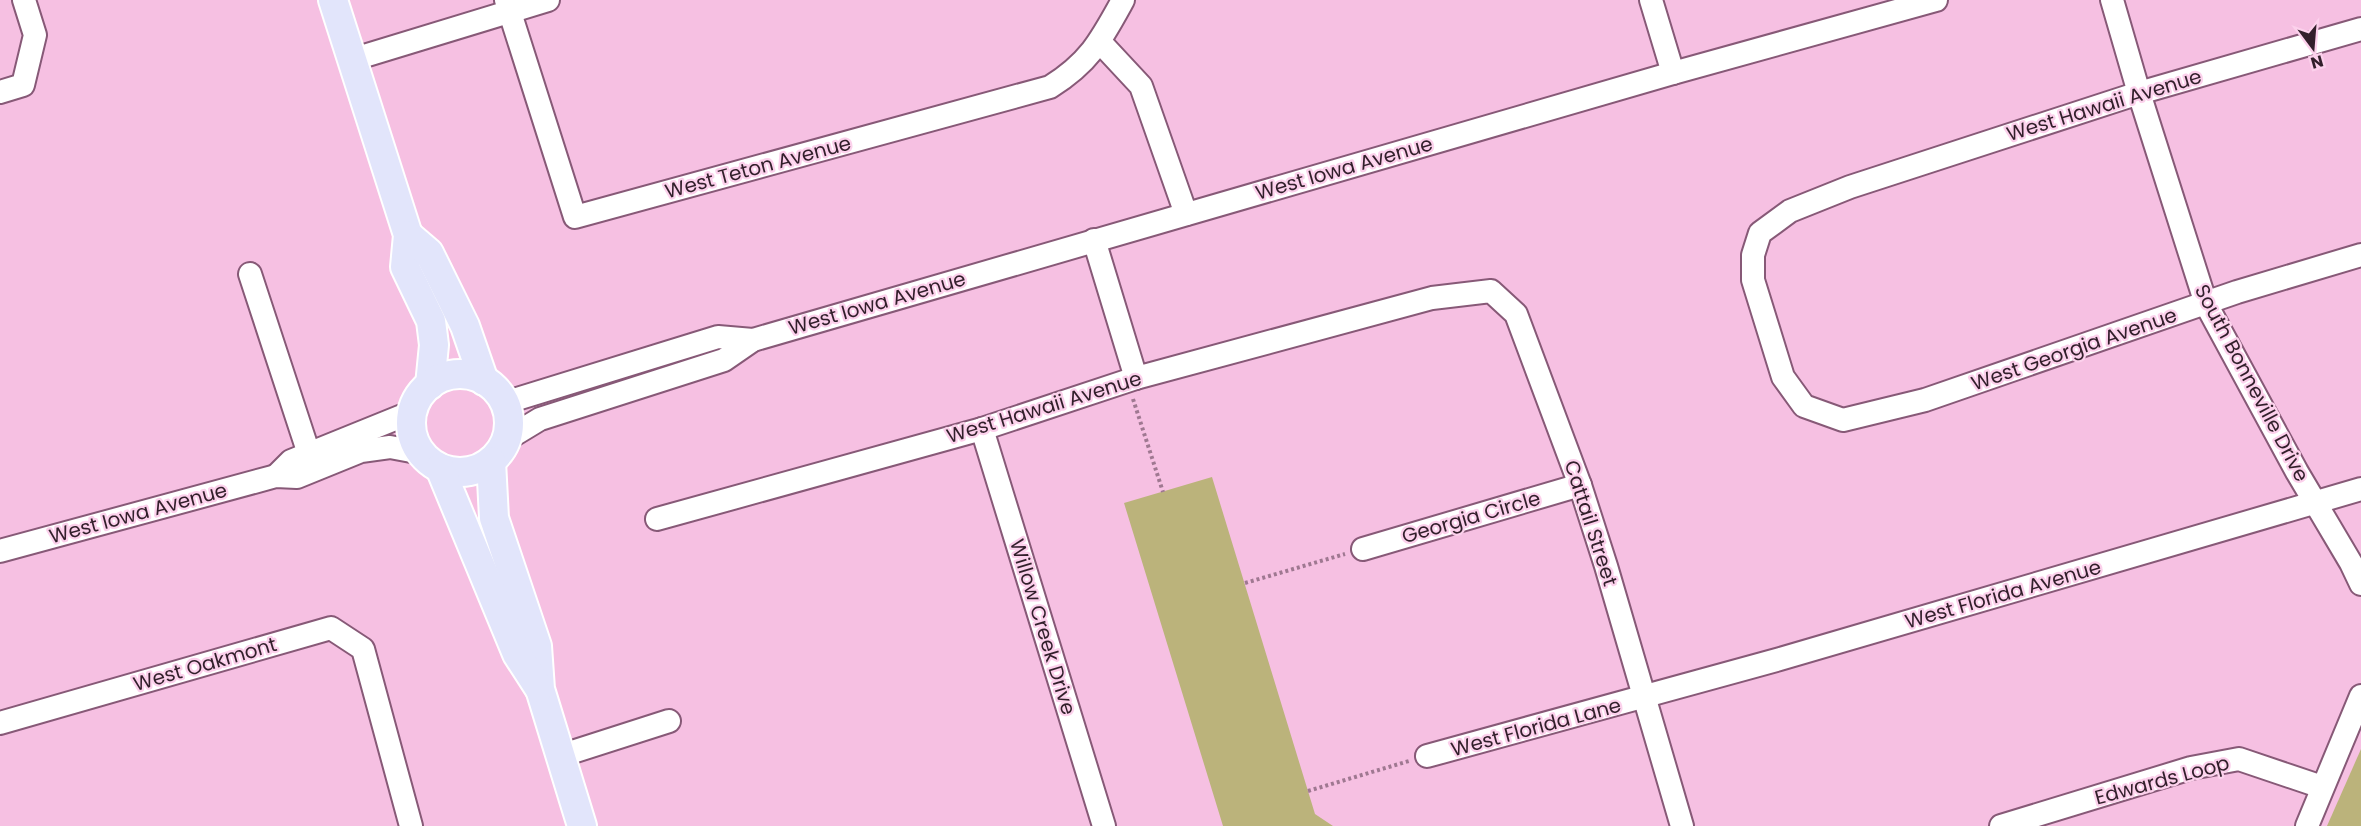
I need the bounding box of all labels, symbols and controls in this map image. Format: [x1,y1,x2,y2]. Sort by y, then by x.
north arrow [2283,18,2343,78]
text: N [2308,49,2326,75]
street label: West Hawaii Avenue [2003,62,2205,148]
street label: West Teton Avenue [662,129,854,205]
street label: West Iowa Avenue [1252,129,1436,207]
street label: West Iowa Avenue [785,264,969,342]
street label: South Bonneville Drive [2188,279,2316,487]
street label: West Georgia Avenue [1968,301,2180,397]
street label: West Hawaii Avenue [943,364,1145,450]
street label: Cattail Street [1557,456,1625,590]
street label: West Iowa Avenue [46,476,230,550]
street label: Georgia Circle [1399,484,1543,550]
street label: Willow Creek Drive [1003,536,1083,718]
street label: West Florida Avenue [1902,553,2104,635]
street label: West Oakmont [130,630,280,698]
street label: West Florida Lane [1448,691,1624,763]
street label: Edwards Loop [2092,749,2232,811]

